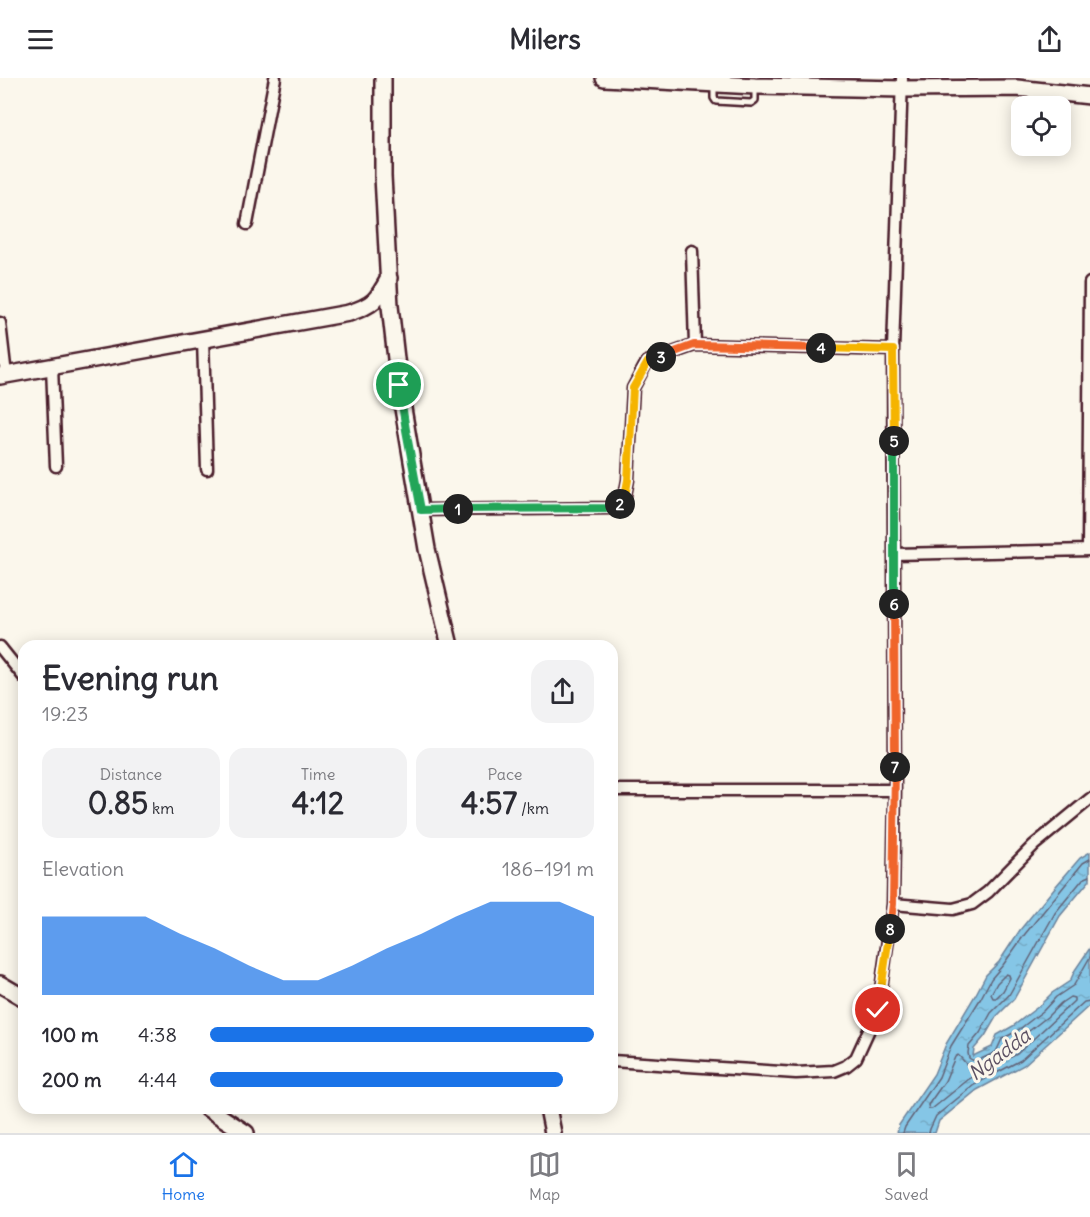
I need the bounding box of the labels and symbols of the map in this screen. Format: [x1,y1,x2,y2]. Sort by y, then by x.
pin: 4 [806,333,836,363]
pin: 3 [646,342,676,372]
pin [373,359,424,410]
pin: 5 [879,426,909,456]
pin: 2 [605,489,635,519]
pin: 1 [443,494,473,524]
pin: 6 [879,589,909,619]
pin: 7 [880,752,910,782]
pin: 8 [875,914,905,944]
pin [852,984,903,1035]
water label: Ngadda [963,1022,1036,1085]

